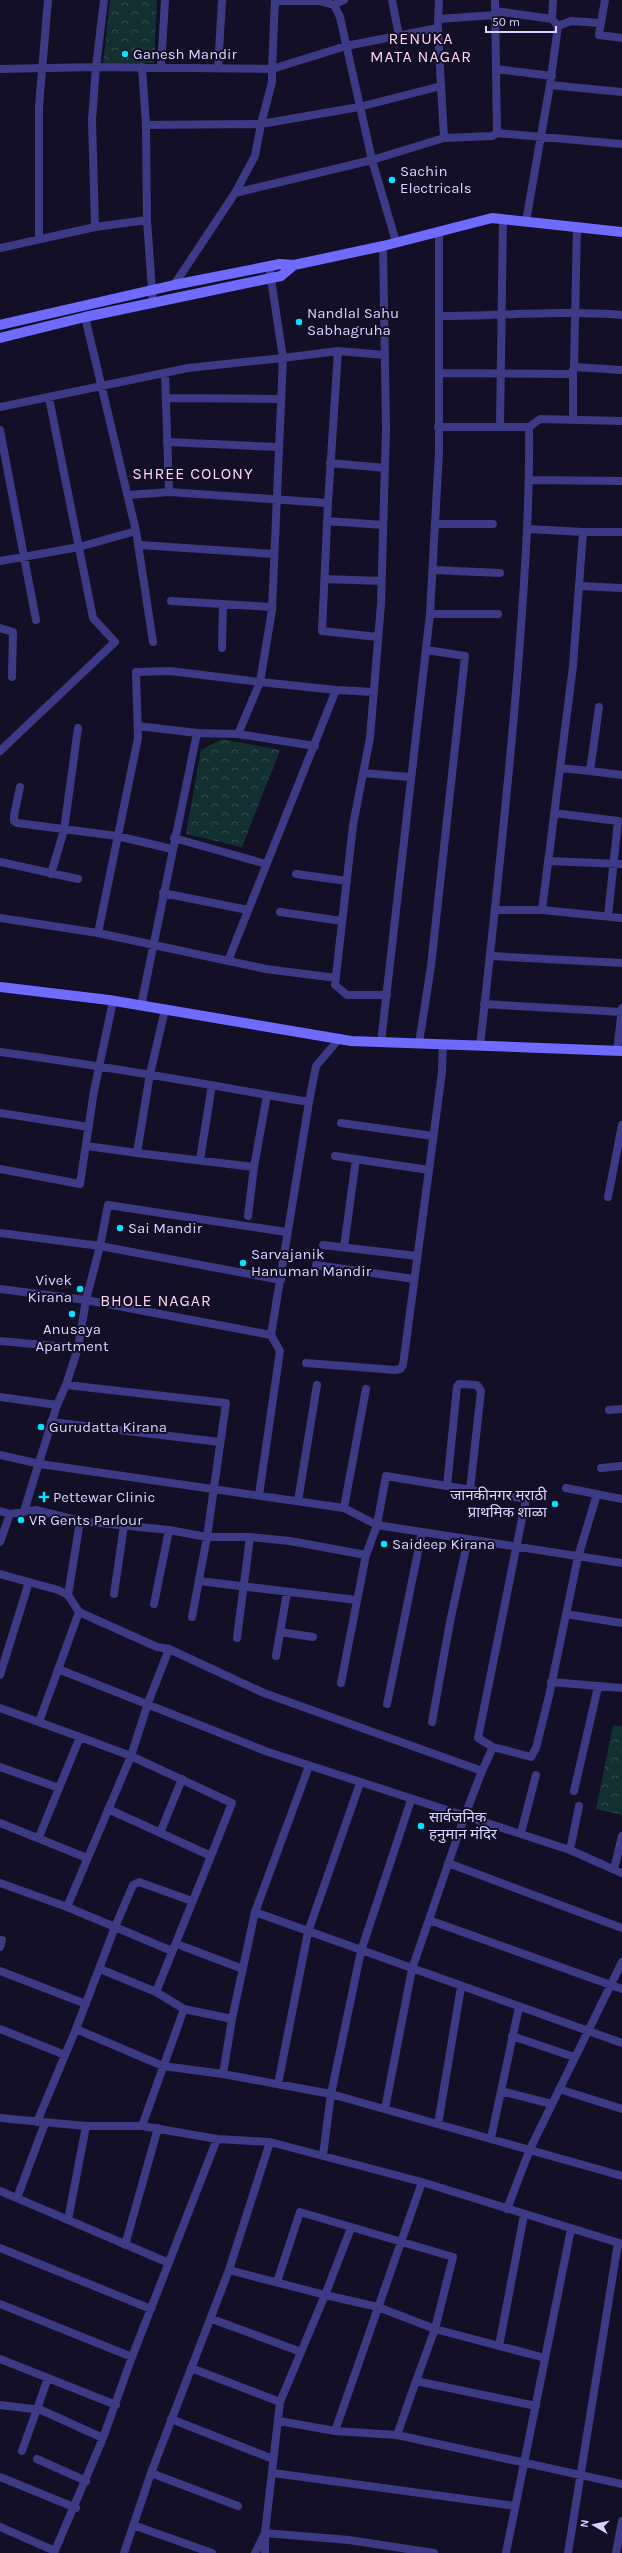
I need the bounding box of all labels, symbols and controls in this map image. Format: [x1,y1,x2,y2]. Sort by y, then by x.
scale bar [486,8,556,34]
text: 50 m [492,15,520,29]
district label: RENUKA MATA NAGAR [370,29,472,66]
place label: Ganesh Mandir [133,45,238,63]
marker: Ganesh Mandir [120,49,130,59]
place label: Sachin Electricals [400,162,472,197]
marker: Sachin Electricals [387,175,397,185]
place label: Nandlal Sahu Sabhagruha [307,304,399,339]
marker: Nandlal Sahu Sabhagruha [294,317,304,327]
district label: SHREE COLONY [132,464,254,483]
place label: Sai Mandir [128,1219,203,1237]
marker: Sai Mandir [115,1223,125,1233]
place label: Sarvajanik Hanuman Mandir [251,1245,372,1280]
marker: Sarvajanik Hanuman Mandir [238,1258,248,1268]
place label: Vivek Kirana [27,1271,72,1306]
marker: Vivek Kirana [75,1284,85,1294]
district label: BHOLE NAGAR [100,1291,212,1310]
marker: Anusaya Apartment [67,1309,77,1319]
place label: Anusaya Apartment [35,1320,109,1355]
place label: Gurudatta Kirana [49,1418,167,1436]
marker: Gurudatta Kirana [36,1422,46,1432]
place label: जानकीनगर मराठी प्राथमिक शाळा [450,1486,548,1521]
place label: Pettewar Clinic [53,1488,155,1506]
marker: Pettewar Clinic [38,1491,50,1503]
marker: जानकीनगर मराठी प्राथमिक शाळा [550,1499,560,1509]
place label: VR Gents Parlour [29,1511,143,1529]
marker: VR Gents Parlour [16,1515,26,1525]
place label: Saideep Kirana [392,1535,495,1553]
marker: Saideep Kirana [379,1539,389,1549]
place label: सार्वजनिक हनुमान मंदिर [429,1808,498,1844]
marker: सार्वजनिक हनुमान मंदिर [416,1821,426,1831]
north arrow [574,2505,614,2545]
text: N [578,2519,592,2528]

